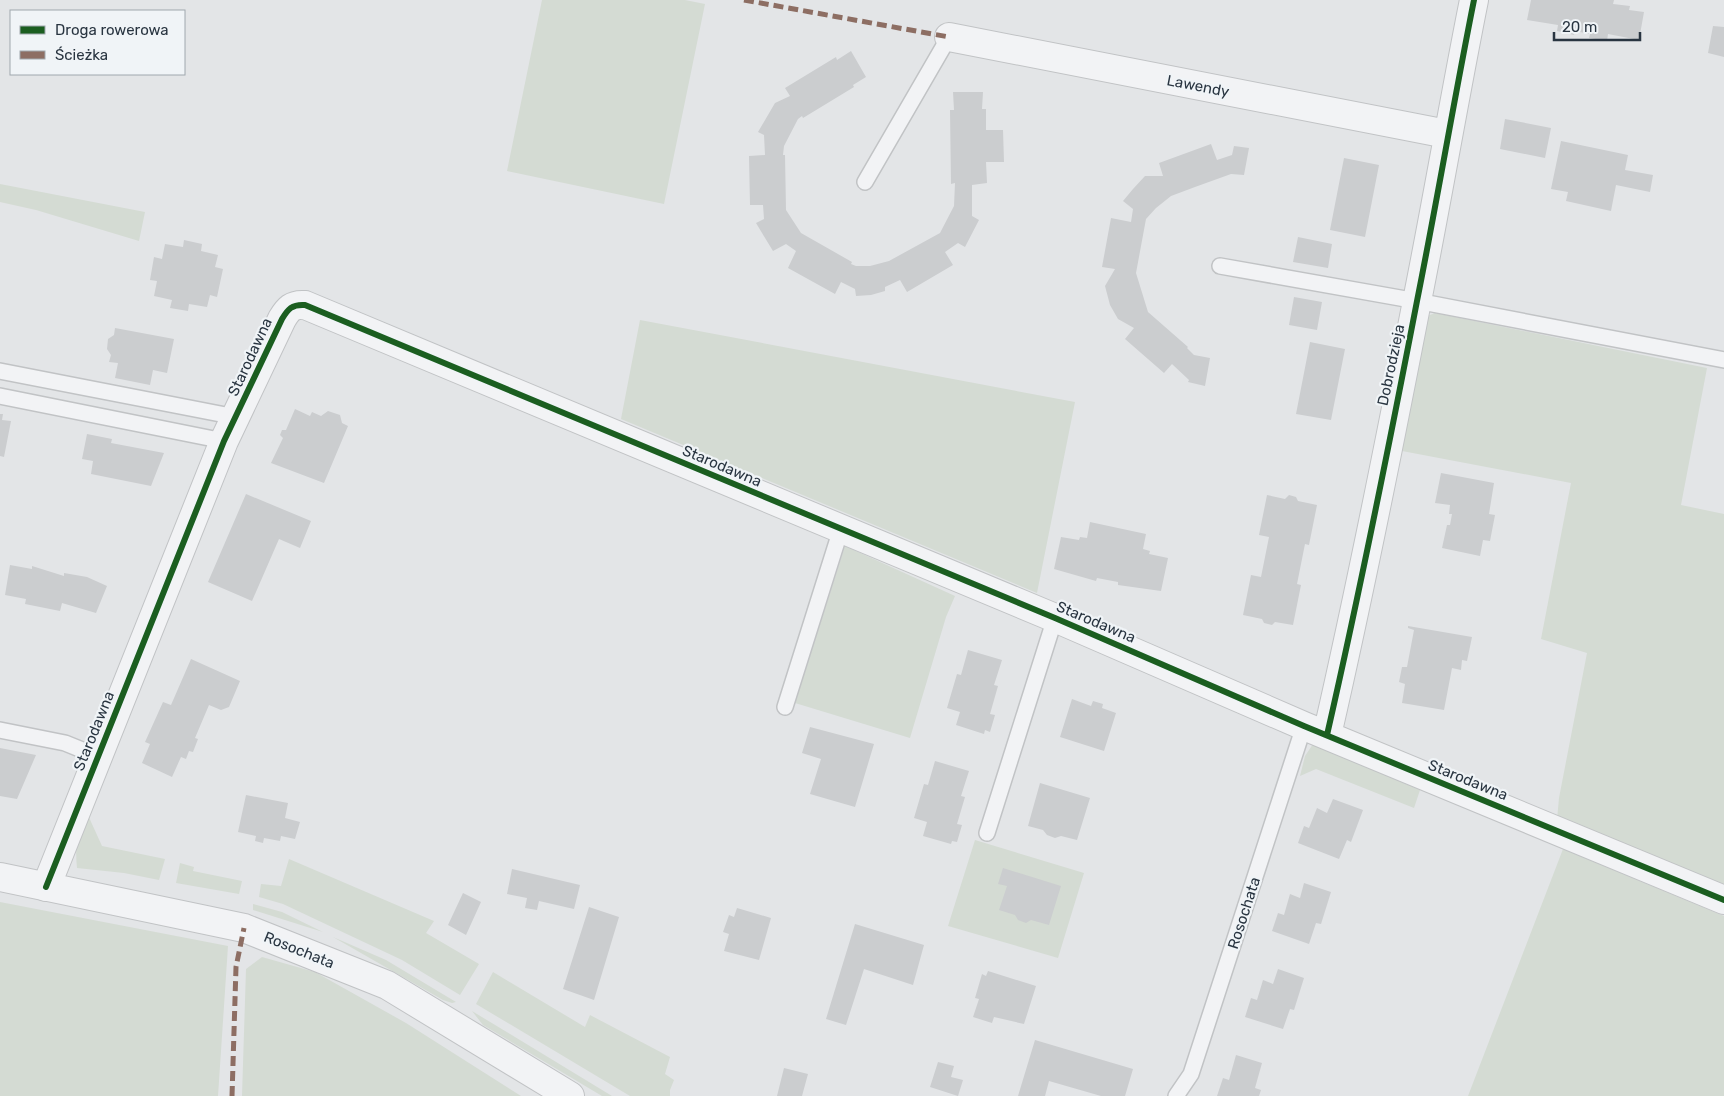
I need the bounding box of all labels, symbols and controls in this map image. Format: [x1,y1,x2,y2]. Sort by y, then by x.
legend [10,10,185,75]
scale bar [1554,10,1640,42]
text: 20 m [1562,18,1597,36]
text: Droga rowerowa [55,21,169,39]
text: Ścieżka [55,46,108,64]
street label: Lawendy [1165,71,1231,101]
street label: Starodawna [224,315,276,399]
street label: Dobrodzieja [1374,323,1408,407]
street label: Starodawna [680,441,764,491]
street label: Starodawna [1054,597,1138,647]
street label: Starodawna [70,689,118,773]
street label: Starodawna [1426,756,1510,804]
street label: Rosochata [1224,875,1264,951]
street label: Rosochata [261,928,337,972]

